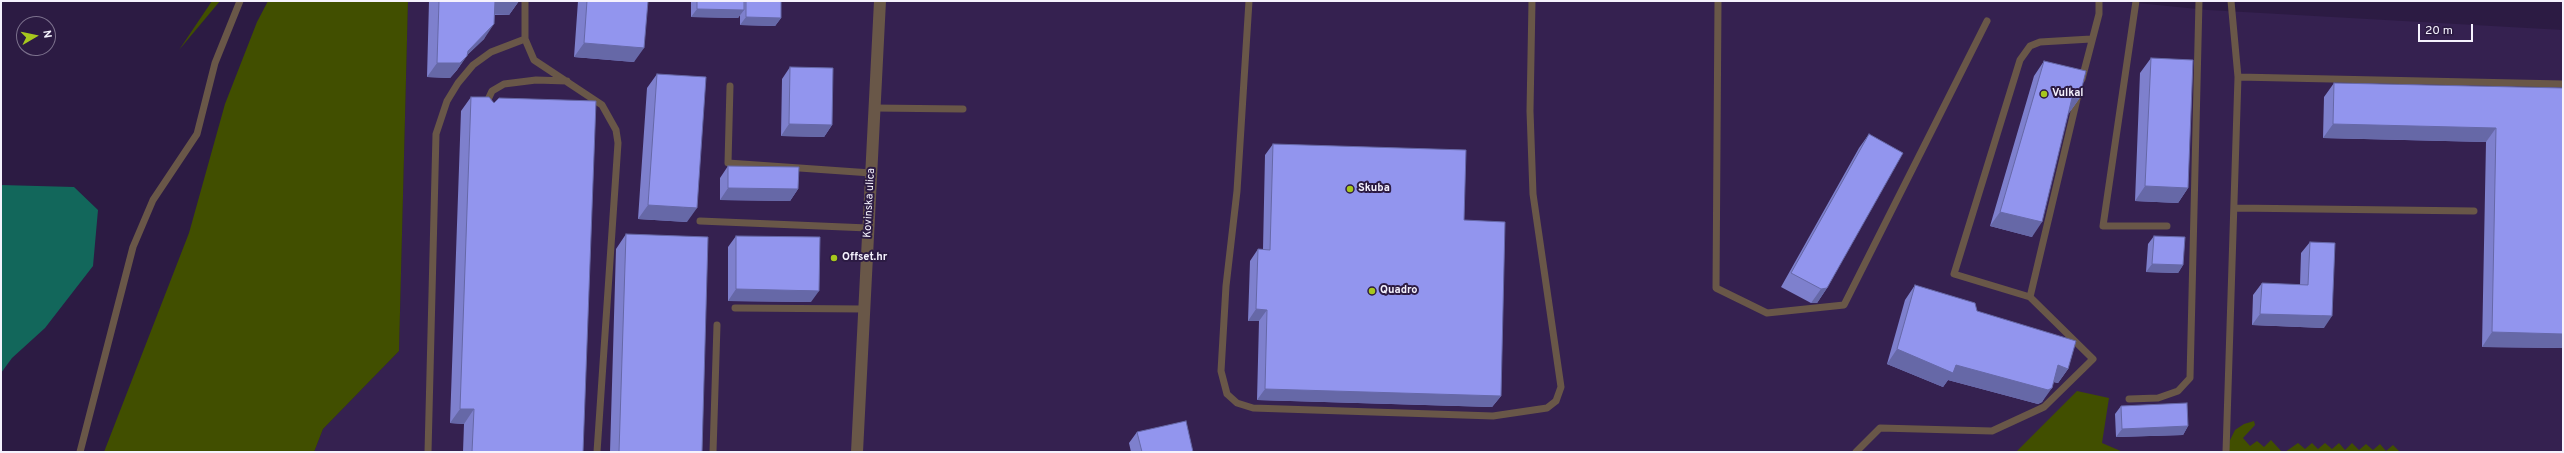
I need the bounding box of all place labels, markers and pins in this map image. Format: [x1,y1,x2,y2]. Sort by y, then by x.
place label: Vulkal [2052,87,2084,101]
marker: Vulkal [2039,89,2049,99]
place label: Skuba [1358,182,1390,196]
marker: Skuba [1345,184,1355,194]
place label: Offset.hr [842,251,887,265]
marker: Offset.hr [829,253,839,263]
place label: Quadro [1380,284,1418,298]
marker: Quadro [1367,286,1377,296]

